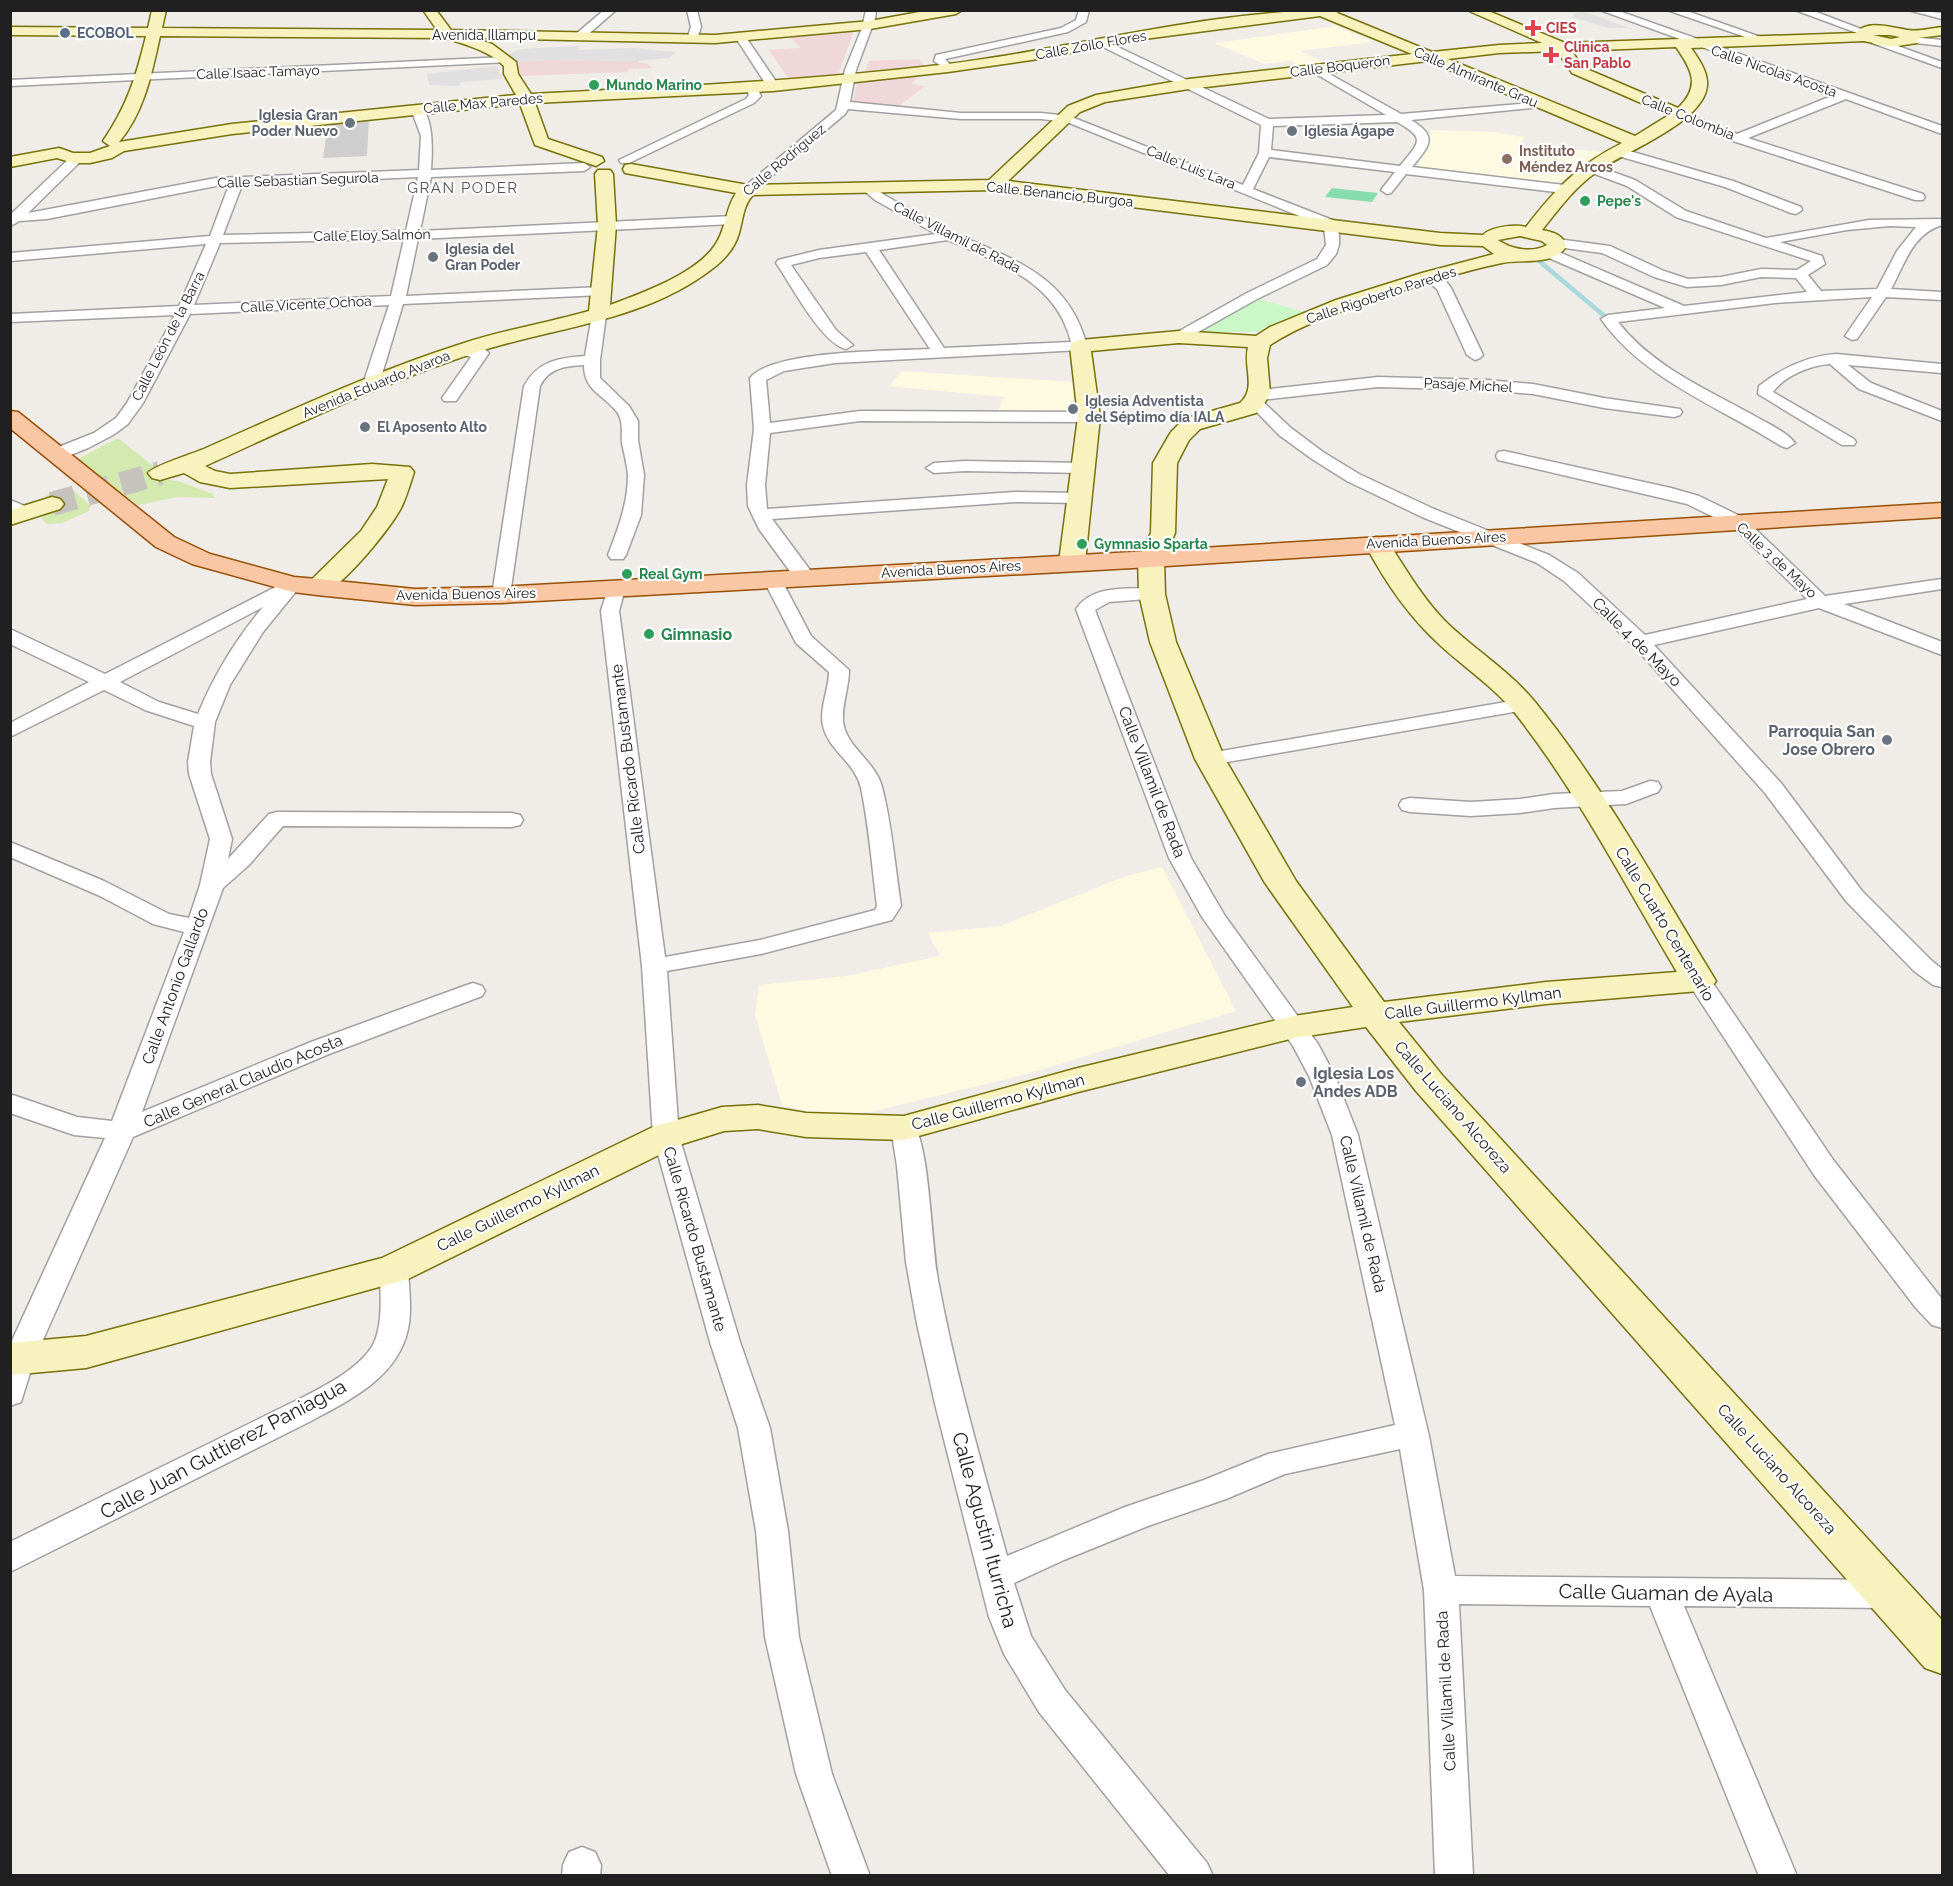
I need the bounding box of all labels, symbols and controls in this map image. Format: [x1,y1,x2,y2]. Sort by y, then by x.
marker: CIES [1524,19,1542,37]
place label: CIES [1546,20,1577,36]
place label: ECOBOL [77,25,134,41]
marker: ECOBOL [58,26,72,40]
street label: Avenida Illampu [432,27,536,43]
street label: Calle Zoilo Flores [1034,27,1148,63]
place label: Clinica San Pablo [1564,39,1631,71]
street label: Calle Nicolás Acosta [1709,42,1839,100]
street label: Calle Almirante Grau [1412,44,1540,110]
marker: Clinica San Pablo [1542,46,1560,64]
street label: Calle Boquerón [1289,52,1391,80]
street label: Calle Isaac Tamayo [196,62,320,82]
place label: Mundo Marino [606,77,703,93]
marker: Mundo Marino [587,78,601,92]
street label: Calle Max Paredes [423,90,544,116]
street label: Calle Colombia [1639,91,1737,143]
place label: Iglesia Gran Poder Nuevo [252,107,339,139]
marker: Iglesia Gran Poder Nuevo [343,116,357,130]
street label: Calle Rodriguez [740,121,828,199]
place label: Iglesia Ágape [1304,122,1395,139]
marker: Iglesia Ágape [1285,124,1299,138]
street label: Calle Luis Lara [1144,142,1238,192]
place label: Instituto Méndez Arcos [1519,143,1613,175]
marker: Instituto Méndez Arcos [1500,152,1514,166]
street label: Calle Sebastian Segurola [217,169,379,191]
street label: Calle Benancio Burgoa [986,178,1134,210]
district label: GRAN PODER [407,179,519,197]
place label: Pepe's [1597,193,1641,209]
marker: Pepe's [1578,194,1592,208]
street label: Calle Villamil de Rada [891,198,1023,276]
street label: Calle Eloy Salmón [313,226,431,244]
place label: Iglesia del Gran Poder [445,241,521,273]
marker: Iglesia del Gran Poder [426,250,440,264]
street label: Calle Rigoberto Paredes [1304,263,1458,327]
street label: Calle León de la Barra [128,269,208,403]
street label: Calle Vicente Ochoa [240,293,372,315]
street label: Avenida Eduardo Avaroa [300,347,452,421]
street label: Pasaje Michel [1423,375,1513,395]
place label: Iglesia Adventista del Séptimo día IALA [1085,393,1225,425]
marker: Iglesia Adventista del Séptimo día IALA [1066,402,1080,416]
place label: El Aposento Alto [377,419,488,435]
marker: El Aposento Alto [358,420,372,434]
street label: Calle 3 de Mayo [1734,519,1820,601]
street label: Avenida Buenos Aires [1366,528,1507,552]
place label: Gymnasio Sparta [1094,536,1208,552]
marker: Gymnasio Sparta [1075,537,1089,551]
street label: Avenida Buenos Aires [881,557,1022,581]
place label: Real Gym [639,566,703,582]
marker: Real Gym [620,567,634,581]
street label: Avenida Buenos Aires [396,585,536,603]
street label: Calle 4 de Mayo [1588,593,1686,691]
place label: Gimnasio [661,625,732,644]
marker: Gimnasio [642,627,656,641]
street label: Calle Ricardo Bustamante [607,663,649,855]
street label: Calle Villamil de Rada [1114,704,1190,860]
place label: Parroquia San Jose Obrero [1768,722,1875,759]
marker: Parroquia San Jose Obrero [1880,733,1894,747]
street label: Calle Cuarto Centenario [1611,843,1719,1005]
street label: Calle Antonio Gallardo [138,905,212,1067]
street label: Calle Guillermo Kyllman [1383,983,1563,1023]
street label: Calle General Claudio Acosta [141,1030,345,1132]
street label: Calle Luciano Alcoreza [1390,1037,1516,1177]
place label: Iglesia Los Andes ADB [1313,1064,1398,1101]
street label: Calle Guillermo Kyllman [909,1070,1087,1134]
marker: Iglesia Los Andes ADB [1294,1075,1308,1089]
street label: Calle Villamil de Rada [1336,1134,1390,1294]
street label: Calle Ricardo Bustamante [659,1144,731,1334]
street label: Calle Guillermo Kyllman [434,1160,602,1256]
street label: Calle Juan Guttierez Paniagua [96,1374,350,1524]
street label: Calle Luciano Alcoreza [1713,1400,1841,1538]
street label: Calle Agustin Iturricha [947,1429,1023,1631]
street label: Calle Guaman de Ayala [1558,1579,1774,1607]
street label: Calle Villamil de Rada [1432,1610,1460,1772]

